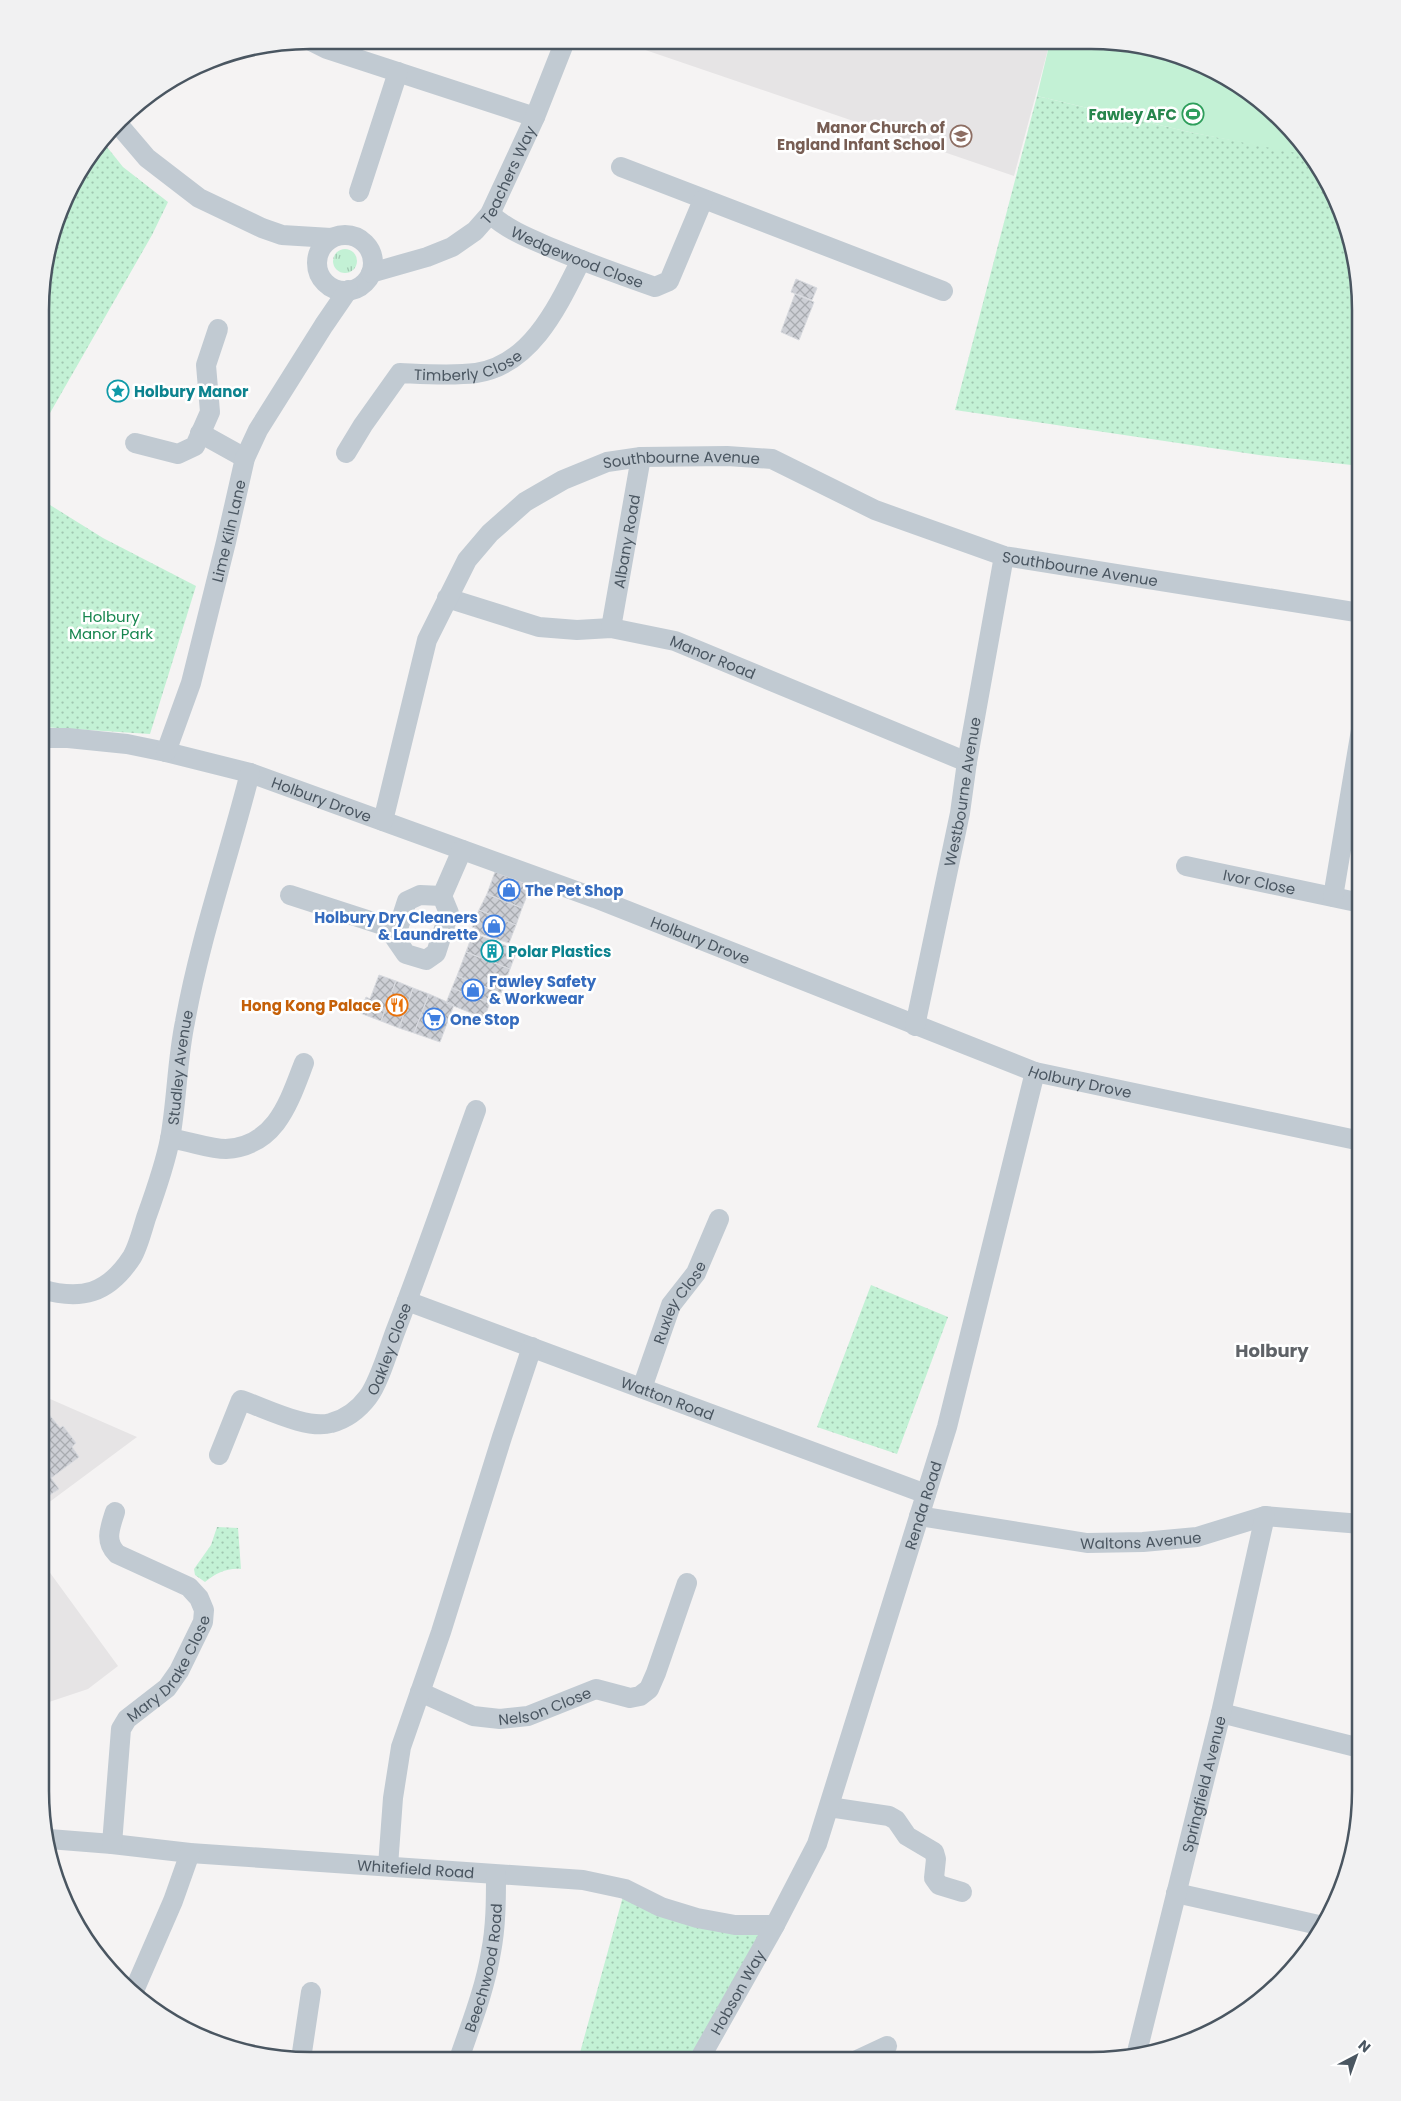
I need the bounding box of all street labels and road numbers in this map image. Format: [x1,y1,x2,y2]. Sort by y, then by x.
street label: Teachers Way [476,122,540,228]
street label: Wedgewood Close [507,221,647,293]
street label: Timberly Close [414,345,526,385]
street label: Southbourne Avenue [601,445,761,473]
street label: Lime Kiln Lane [206,478,250,584]
street label: Albany Road [608,493,645,590]
street label: Southbourne Avenue [1001,545,1160,591]
street label: Manor Road [667,630,759,684]
street label: Westbourne Avenue [938,715,985,868]
street label: Holbury Drove [269,771,375,827]
street label: Ivor Close [1221,864,1297,899]
street label: Holbury Drove [648,911,753,969]
street label: Studley Avenue [162,1008,198,1126]
street label: Holbury Drove [1025,1060,1134,1103]
street label: Ruxley Close [648,1258,710,1347]
street label: Oakley Close [361,1300,416,1399]
street label: Watton Road [618,1371,717,1425]
street label: Renda Road [899,1459,946,1552]
street label: Waltons Avenue [1080,1526,1202,1554]
street label: Mary Drake Close [122,1615,214,1726]
street label: Nelson Close [497,1682,594,1730]
street label: Springfield Avenue [1176,1714,1230,1855]
street label: Whitefield Road [356,1854,475,1883]
street label: Beechwood Road [459,1903,506,2035]
street label: Hobson Way [705,1945,770,2038]

